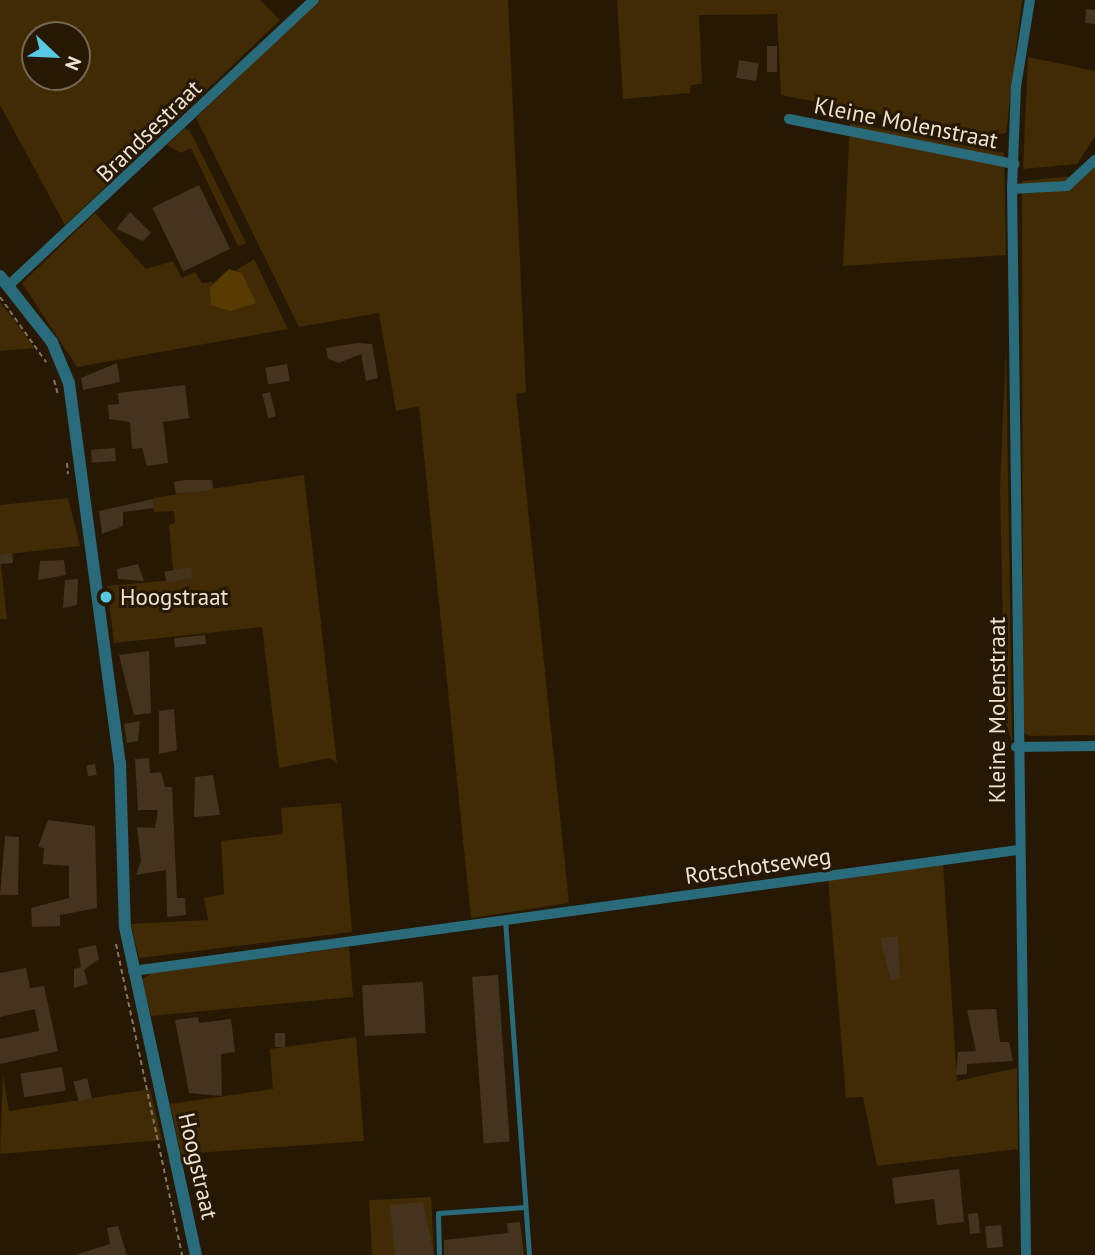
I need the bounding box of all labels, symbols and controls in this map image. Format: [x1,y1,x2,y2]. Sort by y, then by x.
north arrow [21,21,91,91]
text: N [60,53,87,74]
street label: Brandsestraat [91,74,207,188]
street label: Kleine Molenstraat [812,92,1000,154]
place label: Hoogstraat [120,583,228,611]
marker: Hoogstraat [98,589,114,605]
street label: Kleine Molenstraat [983,617,1011,803]
street label: Rotschotseweg [683,842,833,890]
street label: Hoogstraat [172,1110,224,1222]

